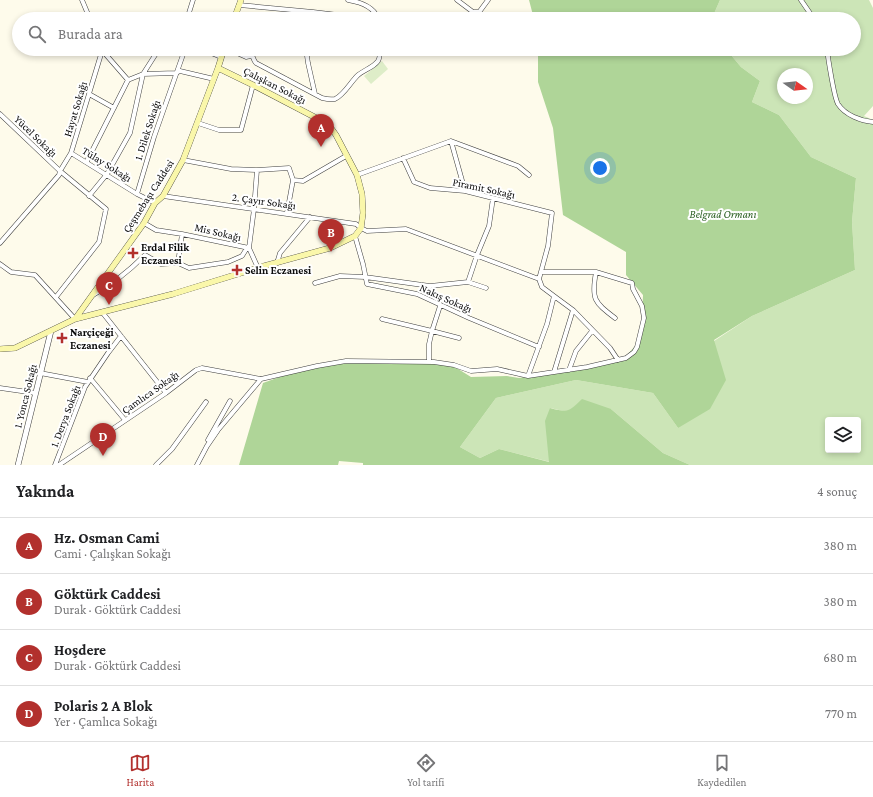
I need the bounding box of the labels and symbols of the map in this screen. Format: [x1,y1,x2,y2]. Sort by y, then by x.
street label: Çalışkan Sokağı [241,64,309,107]
north arrow [777,68,813,104]
street label: Hayat Sokağı [61,80,90,138]
street label: 1. Dilek Sokağı [132,98,163,162]
street label: Yücel Sokağı [12,113,60,160]
pin: A [308,114,334,147]
street label: Tülay Sokağı [80,144,134,185]
street label: Çeşmebaşı Caddesi [120,157,177,235]
your location [590,158,610,178]
street label: Piramit Sokağı [451,176,517,201]
street label: 2. Çayır Sokağı [231,191,297,212]
park label: Belgrad Ormanı [690,208,756,221]
pin: B [318,219,344,252]
street label: Mis Sokağı [193,221,243,244]
place label: Erdal Filik Eczanesi [141,241,190,266]
marker: Erdal Filik Eczanesi [128,248,138,258]
place label: Selin Eczanesi [245,264,312,276]
marker: Selin Eczanesi [232,265,242,275]
pin: C [96,272,122,305]
street label: Nakış Sokağı [418,281,474,316]
place label: Narçiçeği Eczanesi [70,326,115,351]
marker: Narçiçeği Eczanesi [57,333,67,343]
street label: 1. Yonca Sokağı [11,363,40,429]
street label: Çamlıca Sokağı [119,368,182,417]
street label: 1. Derya Sokağı [48,383,83,449]
pin: D [90,423,116,456]

